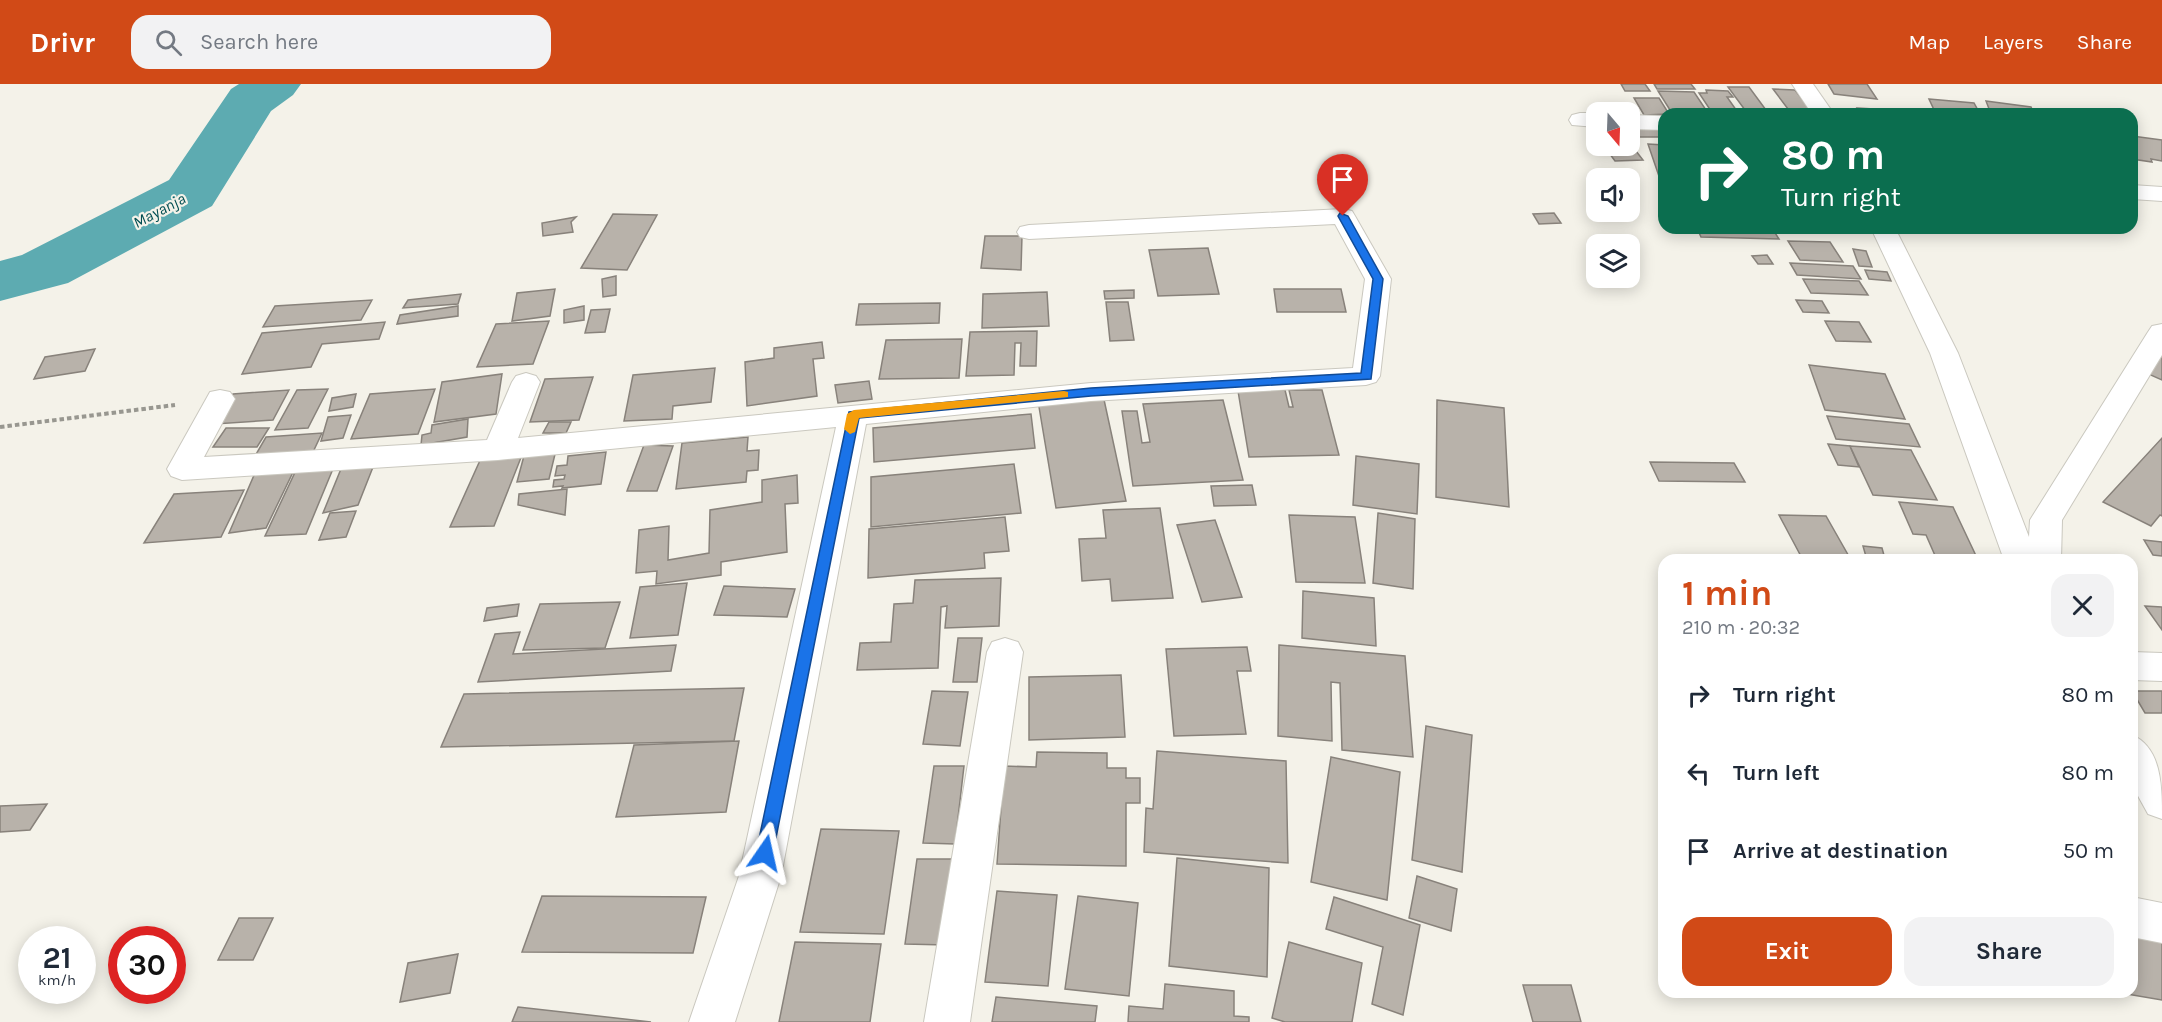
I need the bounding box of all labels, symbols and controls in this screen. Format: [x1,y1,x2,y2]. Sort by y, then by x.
search box [131,15,551,69]
text: Drivr [30,26,95,59]
icon: search [152,26,185,59]
text: Search here [200,29,318,55]
text: Map [1908,30,1950,54]
text: Layers [1983,30,2044,54]
text: Share [2077,30,2132,54]
north arrow [1586,102,1640,156]
map controls [1586,102,1640,288]
text: 80 m [1781,130,1885,180]
icon: right [1682,132,1760,210]
pin [1317,154,1368,216]
icon: arrive [1326,163,1359,196]
button: sound [1586,168,1640,222]
text: Turn right [1781,181,1901,213]
water label: Mayanja [130,189,189,232]
button: layers [1586,234,1640,288]
text: 1 min [1682,572,1772,614]
button: close [2051,574,2114,637]
text: 210 m · 20:32 [1682,616,1800,639]
icon: right [1682,679,1715,712]
text: Turn right [1733,682,1836,708]
text: 80 m [2062,682,2114,708]
icon: left [1682,757,1715,790]
text: Turn left [1733,760,1820,786]
text: 80 m [2062,760,2114,786]
position arrow [733,821,797,885]
icon: arrive [1682,835,1715,868]
text: Arrive at destination [1733,838,1948,864]
text: 50 m [2063,838,2114,864]
button: Exit [1682,917,1892,986]
button: Share [1904,917,2114,986]
speed limit sign: 30 [108,926,186,1004]
text: 21 [43,940,71,976]
text: km/h [38,971,76,989]

